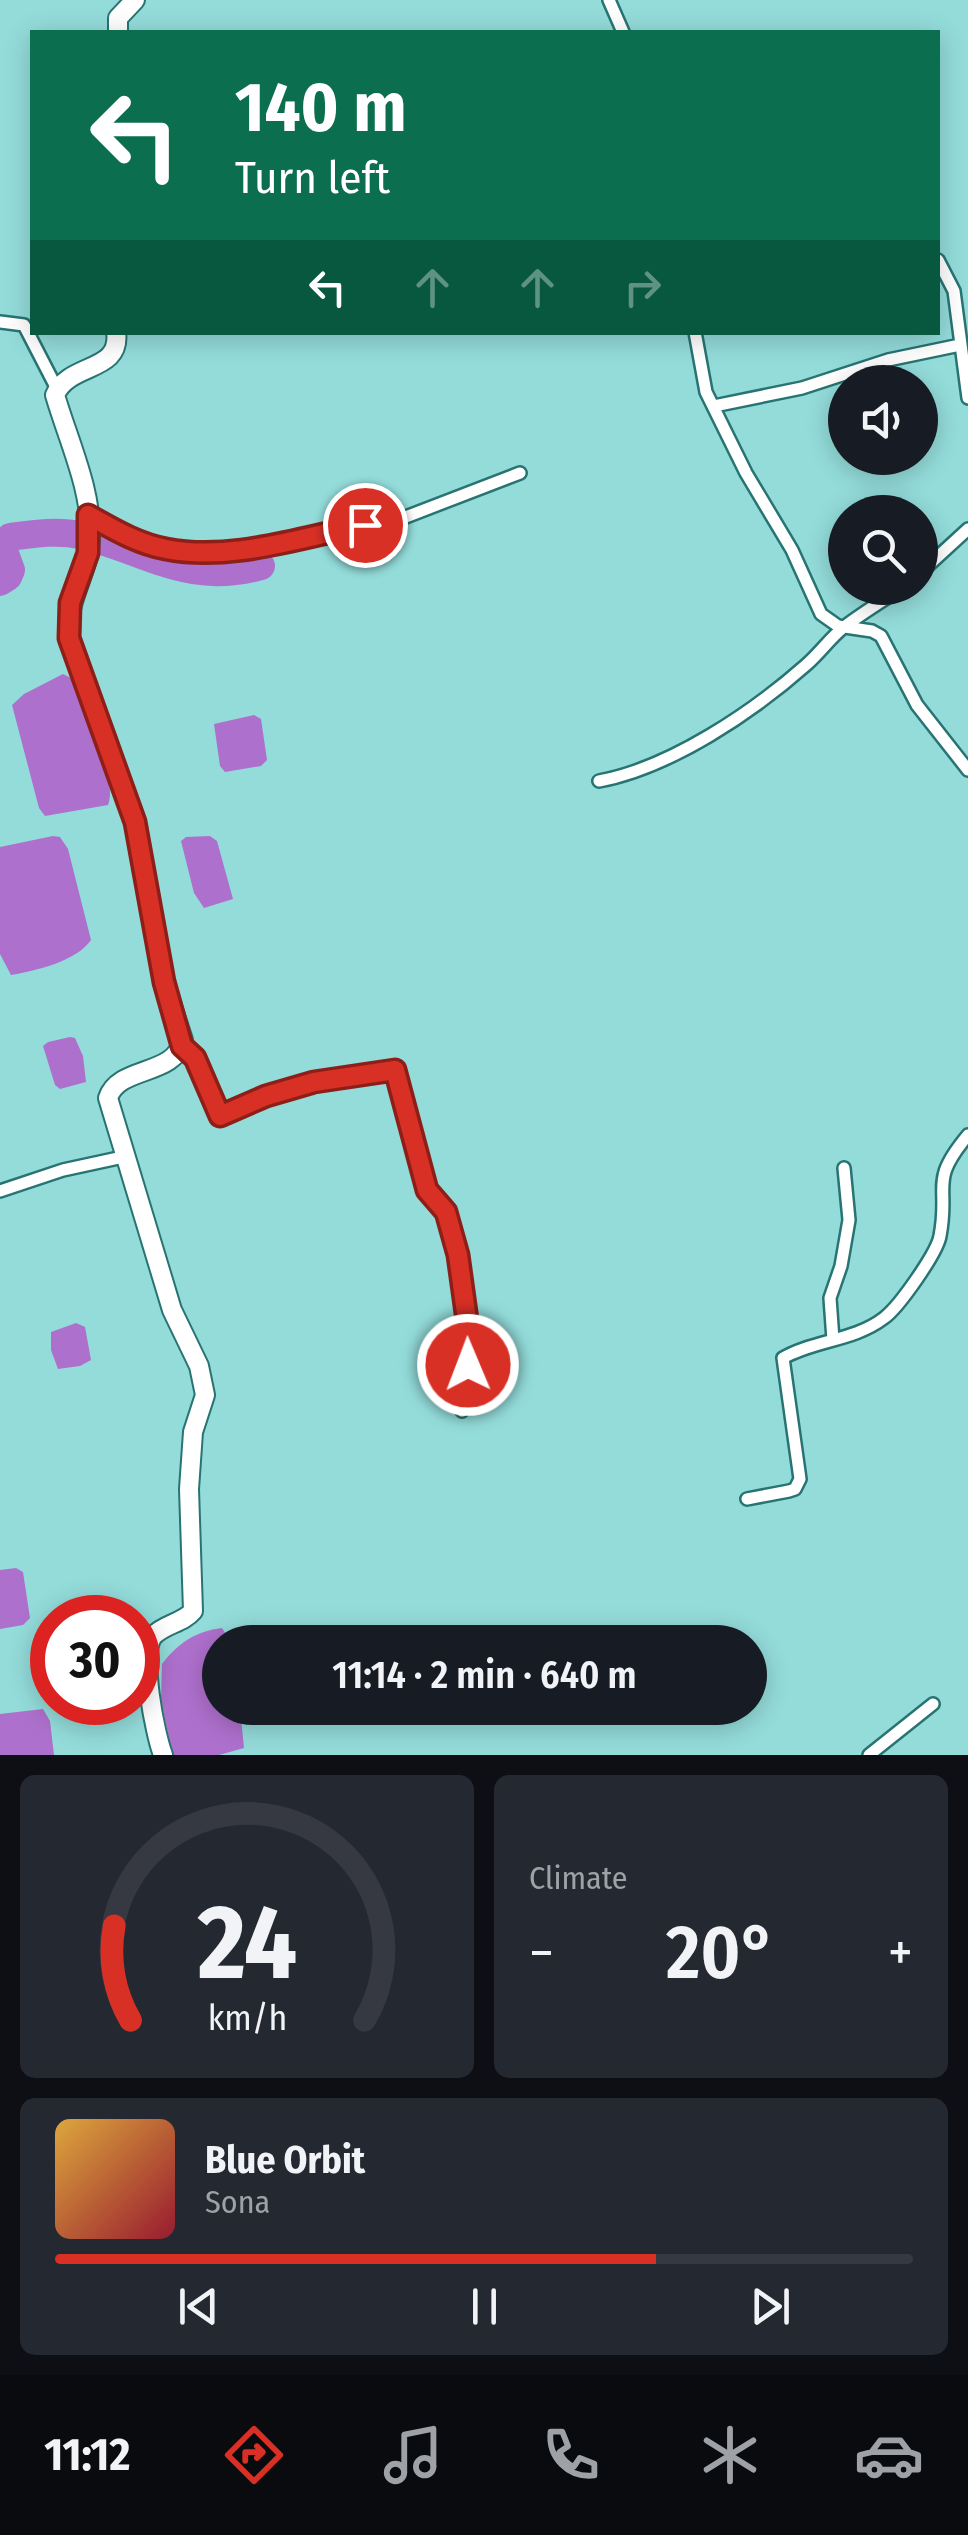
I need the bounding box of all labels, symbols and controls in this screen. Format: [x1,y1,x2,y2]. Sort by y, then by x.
text: 140 m [235,66,407,150]
icon: left [70,70,200,200]
text: Turn left [235,151,390,205]
icon: left [300,260,355,315]
icon: ahead [405,260,460,315]
icon: ahead [510,260,565,315]
icon: right [615,260,670,315]
map controls [828,365,938,605]
button: sound [828,365,938,475]
pin [323,483,408,568]
button: search [828,495,938,605]
icon: arrive [338,498,393,553]
position arrow [416,1313,520,1417]
speed limit sign: 30 [30,1595,160,1725]
text: 11:14 · 2 min · 640 m [332,1652,637,1698]
text: Climate [529,1859,628,1897]
text: 24 [196,1881,297,2006]
text: 20° [666,1908,776,1998]
text: − [529,1920,554,1986]
text: + [888,1920,913,1986]
text: km/h [207,1997,287,2039]
text: Blue Orbit [205,2137,365,2183]
text: Sona [205,2183,270,2221]
icon: previous [171,2279,226,2334]
icon: pause [457,2279,512,2334]
icon: next [743,2279,798,2334]
icon: directions [219,2420,289,2490]
icon: music [378,2420,448,2490]
icon: phone [536,2420,606,2490]
icon: climate [695,2420,765,2490]
icon: car [854,2420,924,2490]
text: 11:12 [44,2428,130,2482]

